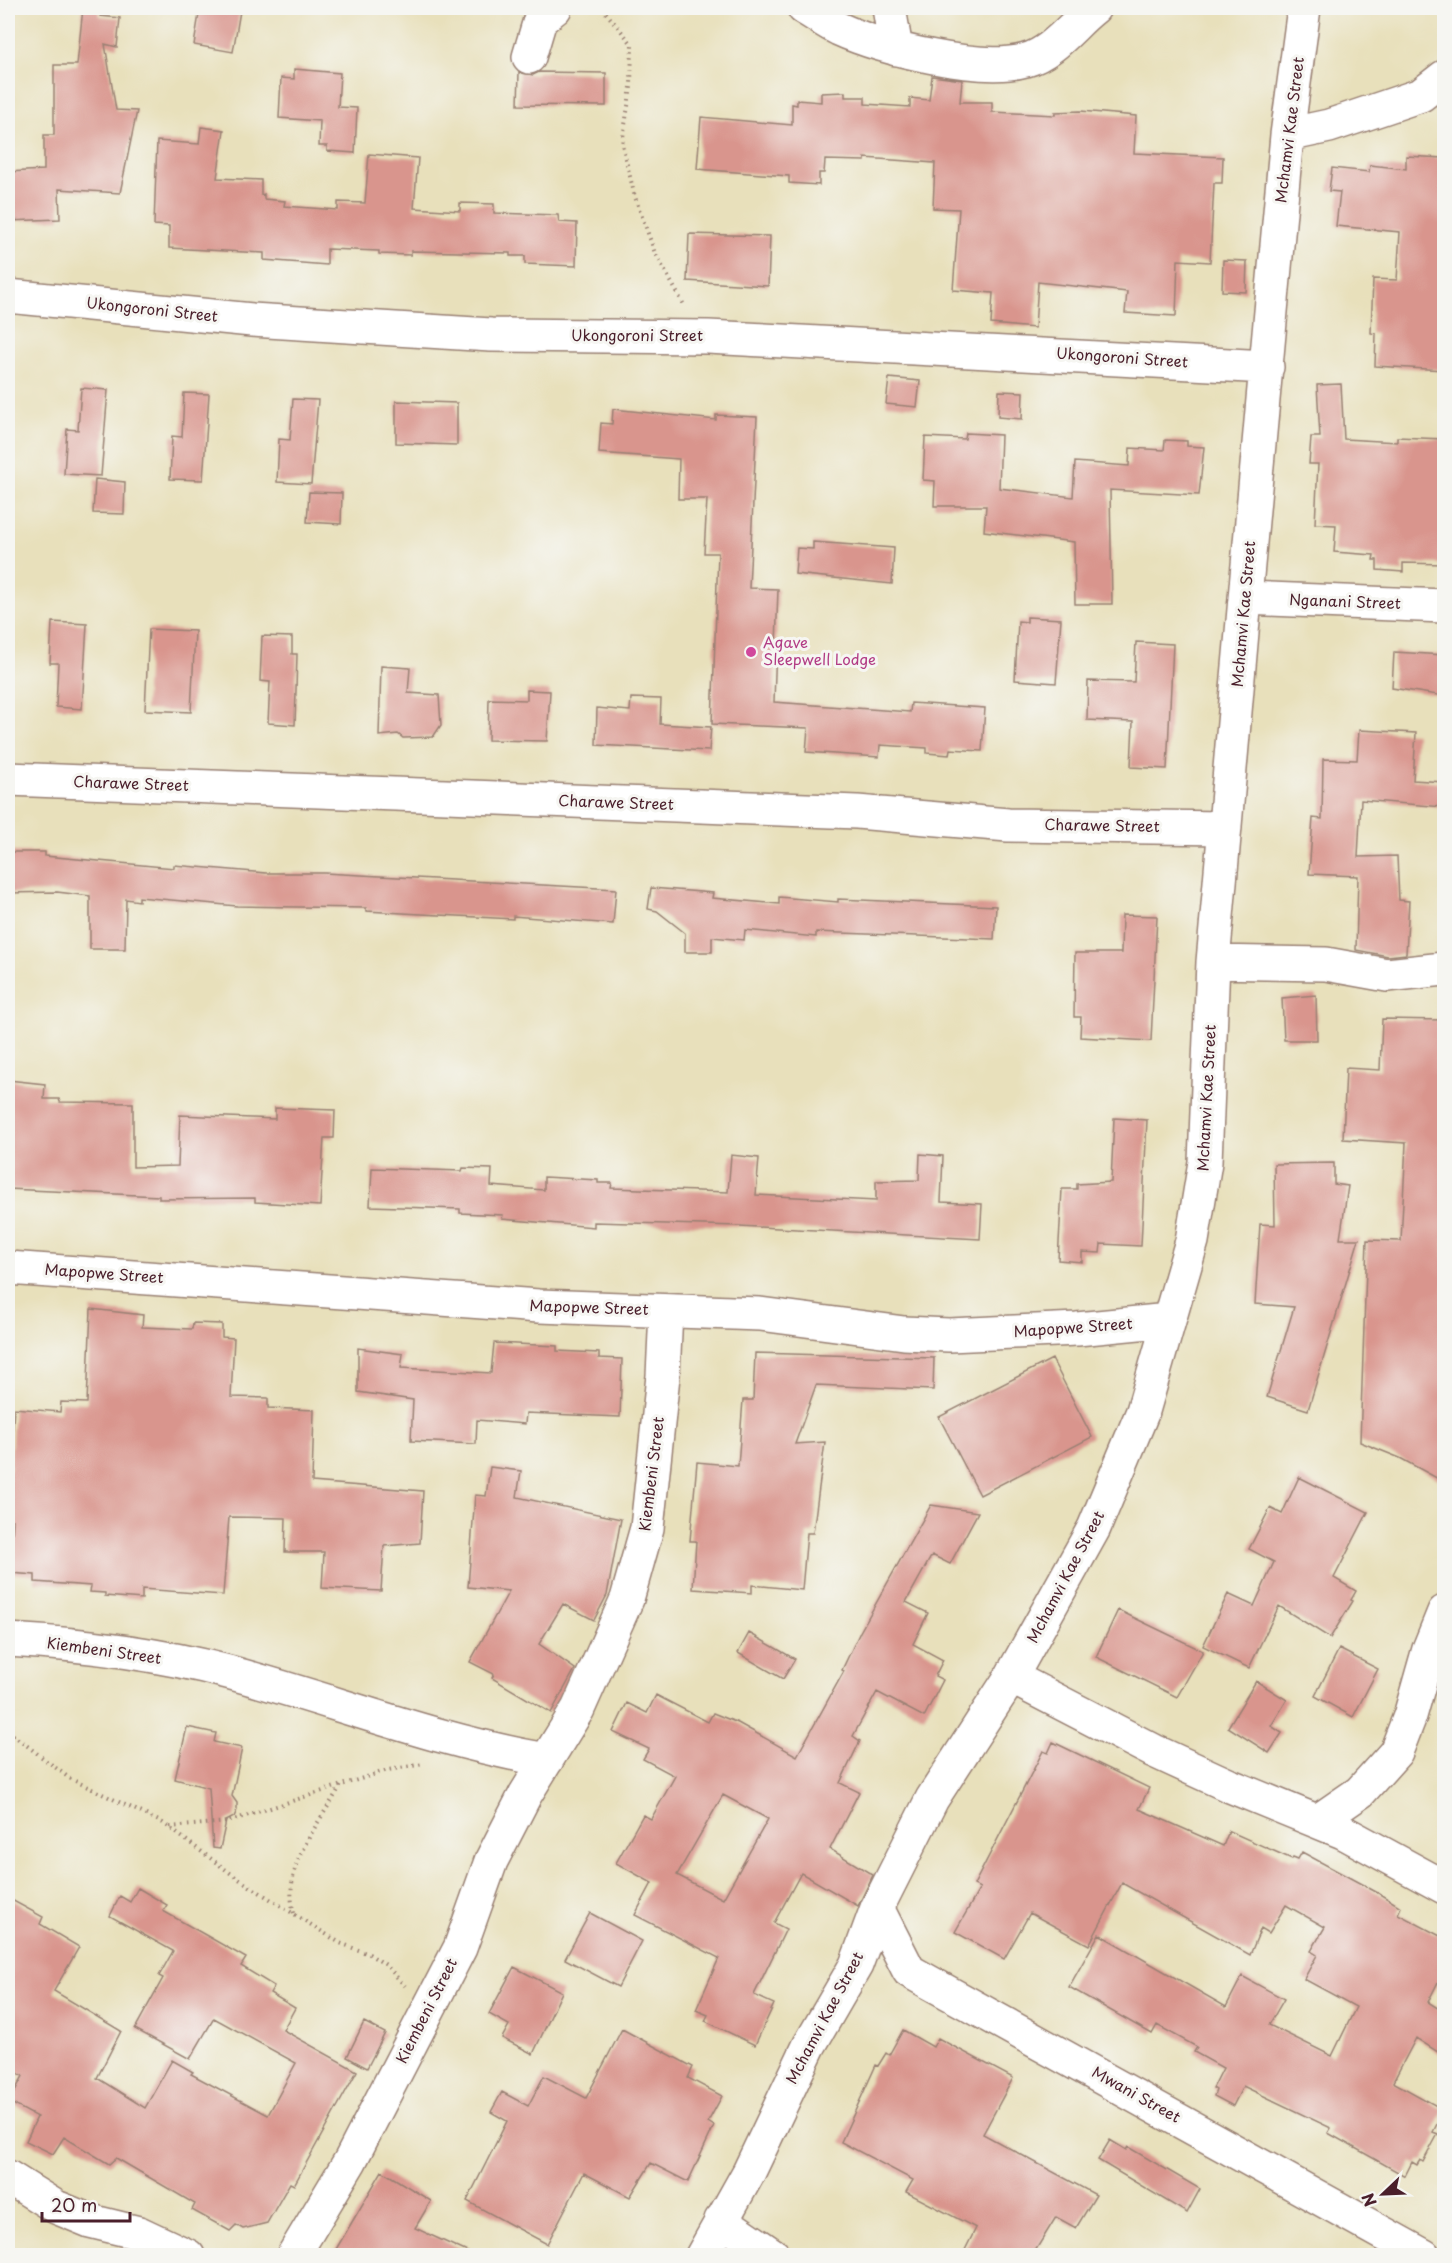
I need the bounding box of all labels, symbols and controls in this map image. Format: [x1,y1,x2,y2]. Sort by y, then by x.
street label: Mchamvi Kae Street [1268,56,1309,204]
street label: Ukongoroni Street [85,290,219,327]
street label: Ukongoroni Street [571,323,703,346]
street label: Ukongoroni Street [1055,340,1189,373]
street label: Mchamvi Kae Street [1225,540,1260,688]
street label: Nganani Street [1289,587,1401,614]
place label: Agave Sleepwell Lodge [763,630,876,670]
marker: Agave Sleepwell Lodge [744,645,758,659]
street label: Charawe Street [73,769,189,796]
street label: Charawe Street [558,788,674,815]
street label: Charawe Street [1044,812,1160,837]
street label: Mchamvi Kae Street [1190,1024,1221,1172]
street label: Mapopwe Street [44,1257,164,1288]
street label: Mapopwe Street [529,1293,649,1320]
street label: Mapopwe Street [1013,1311,1133,1342]
street label: Kiembeni Street [632,1415,669,1532]
street label: Mchamvi Kae Street [1020,1506,1109,1646]
street label: Kiembeni Street [45,1630,163,1669]
street label: Mchamvi Kae Street [779,1947,868,2087]
street label: Kiembeni Street [389,1954,462,2067]
street label: Mwani Street [1088,2060,1185,2128]
north arrow [1353,2164,1413,2224]
scale bar [42,2185,130,2223]
text: N [1355,2190,1382,2211]
text: 20 m [51,2191,97,2218]

